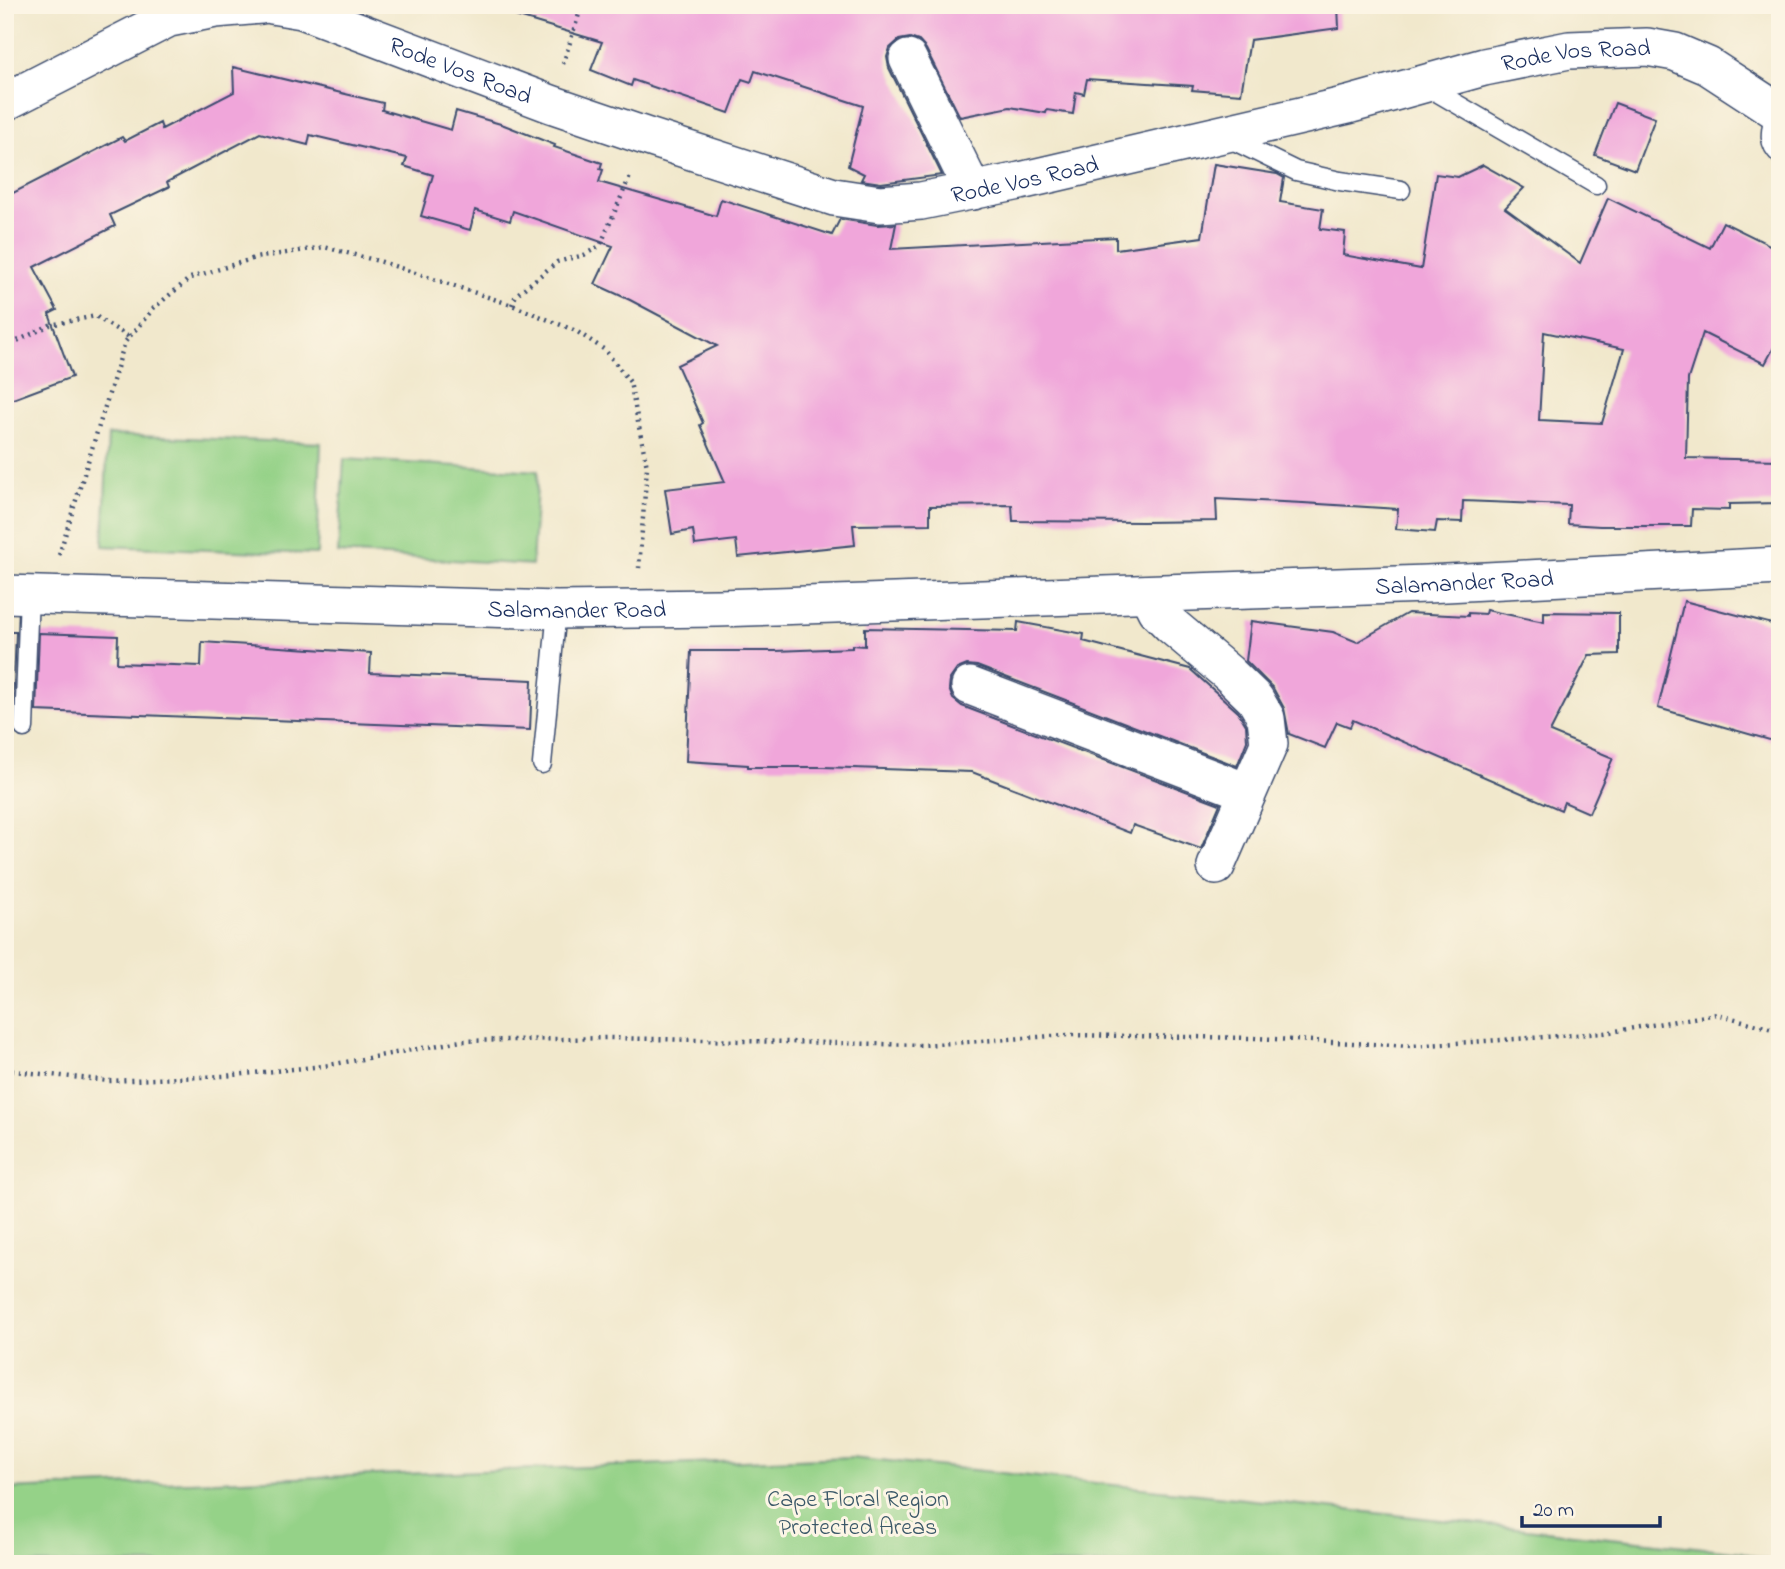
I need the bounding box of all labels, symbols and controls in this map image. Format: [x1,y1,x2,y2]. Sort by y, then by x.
street label: Rode Vos Road [383,29,537,115]
street label: Rode Vos Road [1499,32,1652,83]
street label: Rode Vos Road [948,148,1103,215]
street label: Salamander Road [1374,563,1555,606]
street label: Salamander Road [487,593,667,630]
park label: Cape Floral Region Protected Areas [767,1483,949,1546]
scale bar [1522,1485,1661,1529]
text: 20 m [1533,1496,1574,1526]

